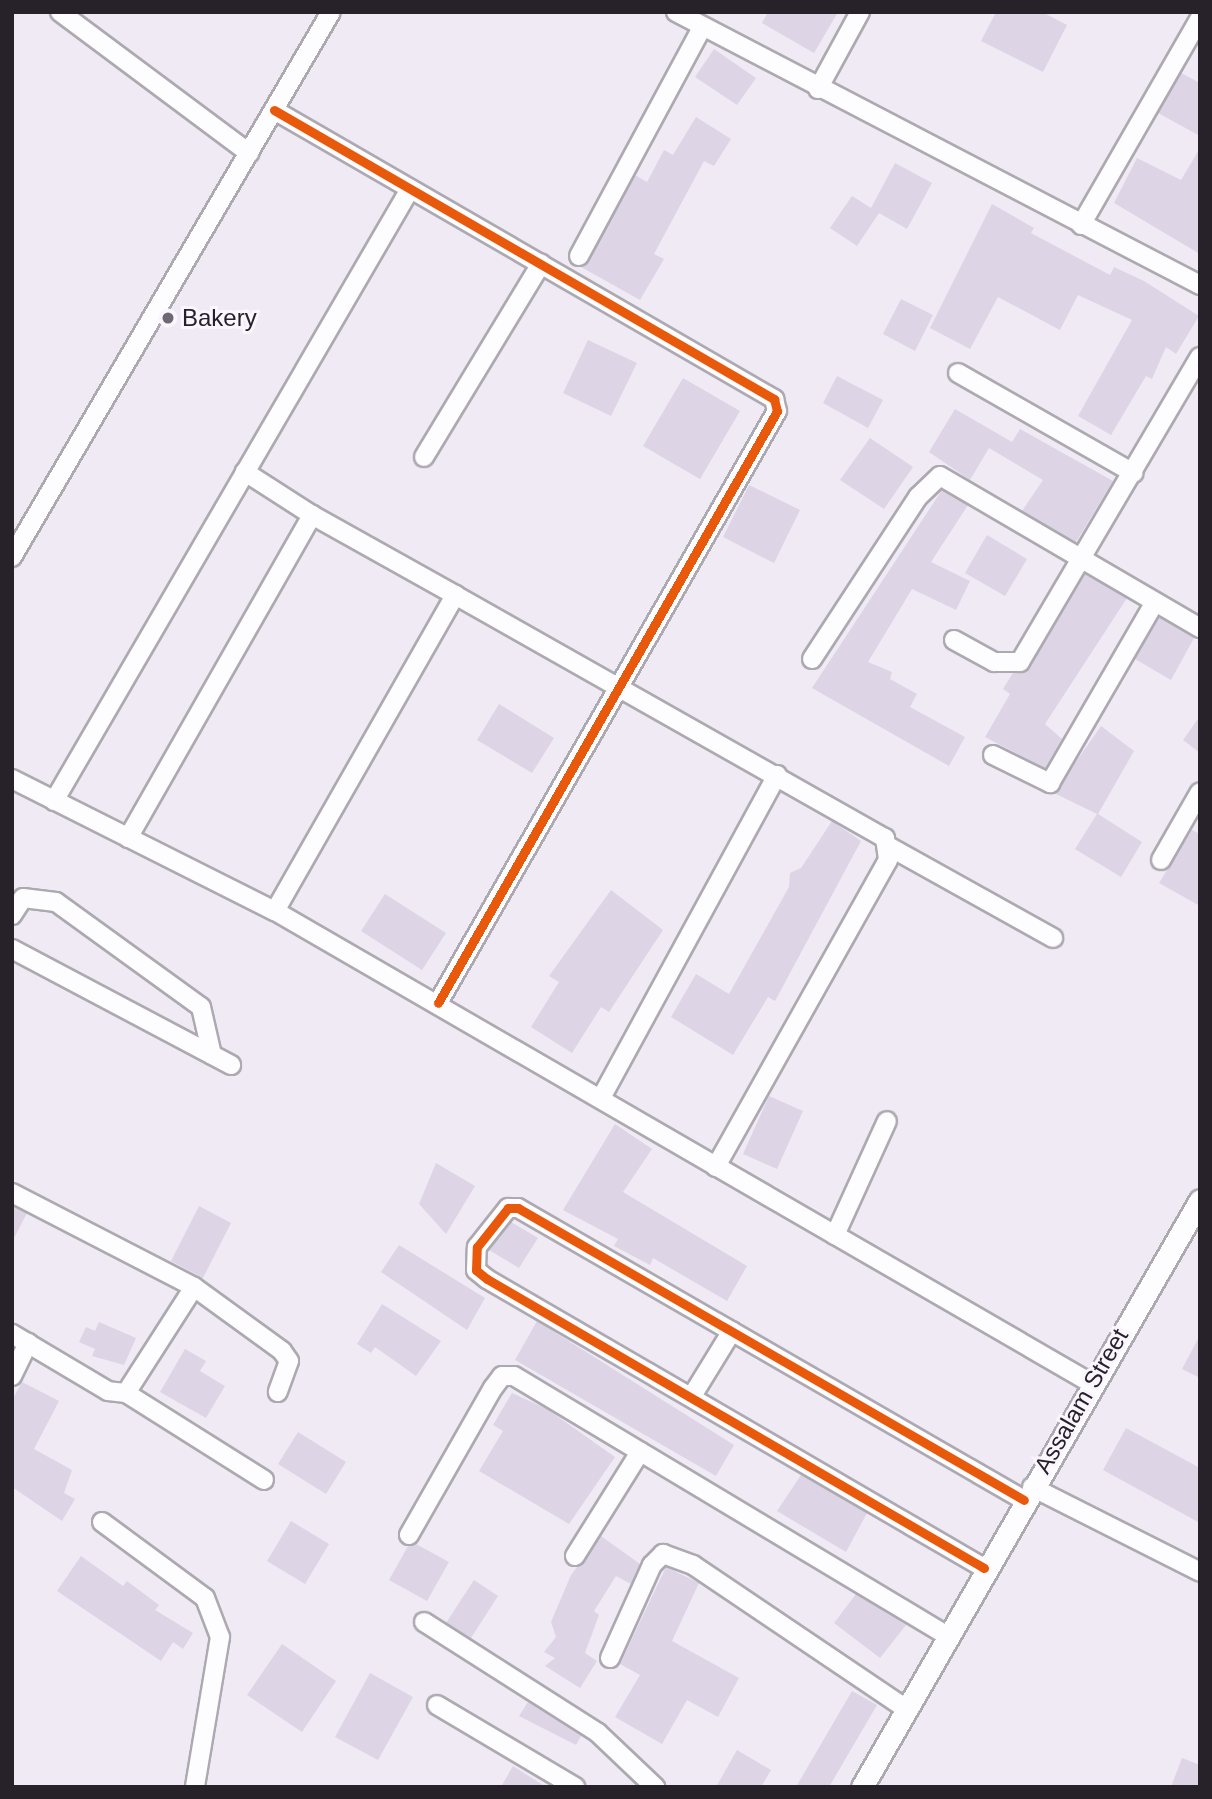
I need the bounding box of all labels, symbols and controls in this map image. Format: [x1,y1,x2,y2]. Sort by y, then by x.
place label: Bakery [182,304,257,332]
marker: Bakery [160,310,176,326]
street label: Assalam Street [1028,1323,1134,1479]

